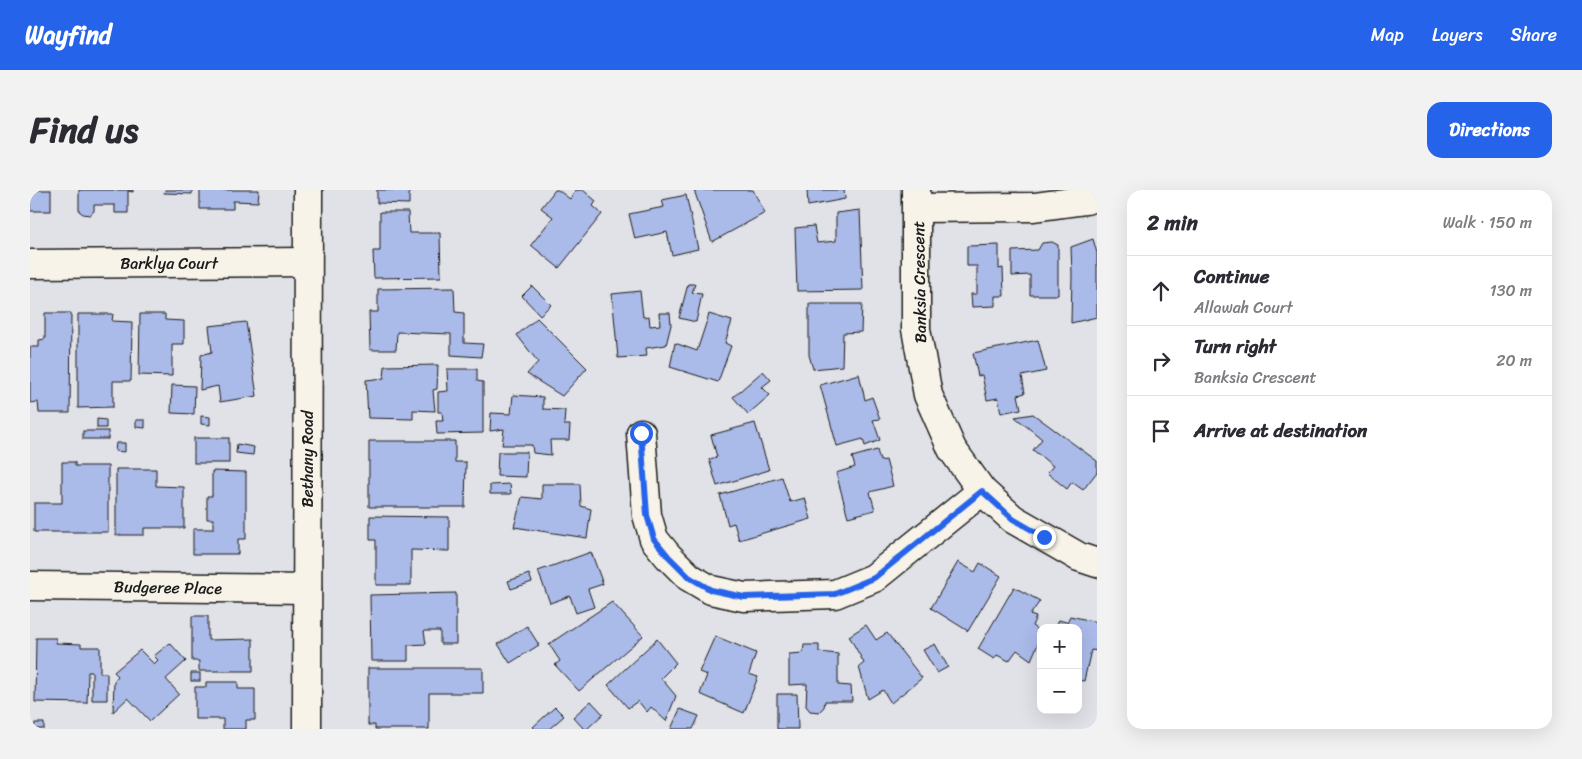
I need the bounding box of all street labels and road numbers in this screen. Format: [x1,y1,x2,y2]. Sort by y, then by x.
street label: Banksia Crescent [904,221,935,343]
street label: Barklya Court [120,249,218,278]
street label: Bethany Road [293,409,322,507]
street label: Budgeree Place [114,572,223,603]

